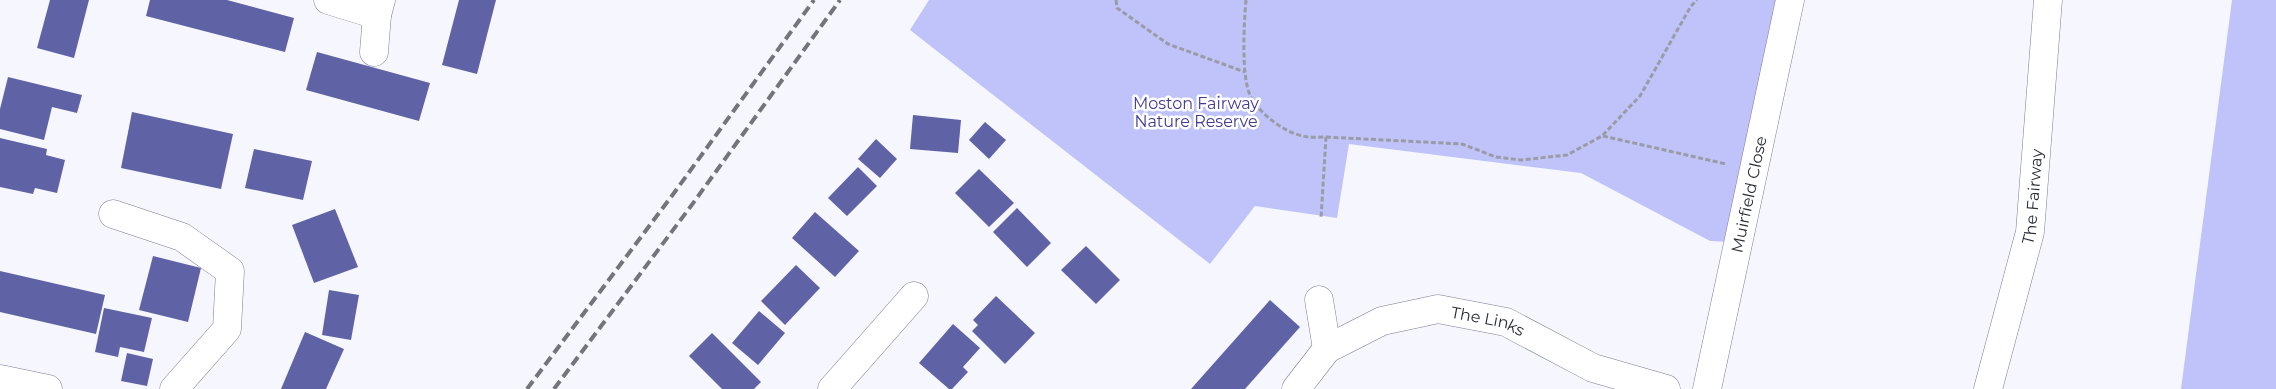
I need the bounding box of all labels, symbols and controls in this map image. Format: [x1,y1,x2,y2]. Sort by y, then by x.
park label: Moston Fairway Nature Reserve [1133,94,1259,131]
street label: Muirfield Close [1727,134,1770,255]
street label: The Fairway [2018,148,2046,246]
street label: The Links [1450,302,1528,340]

